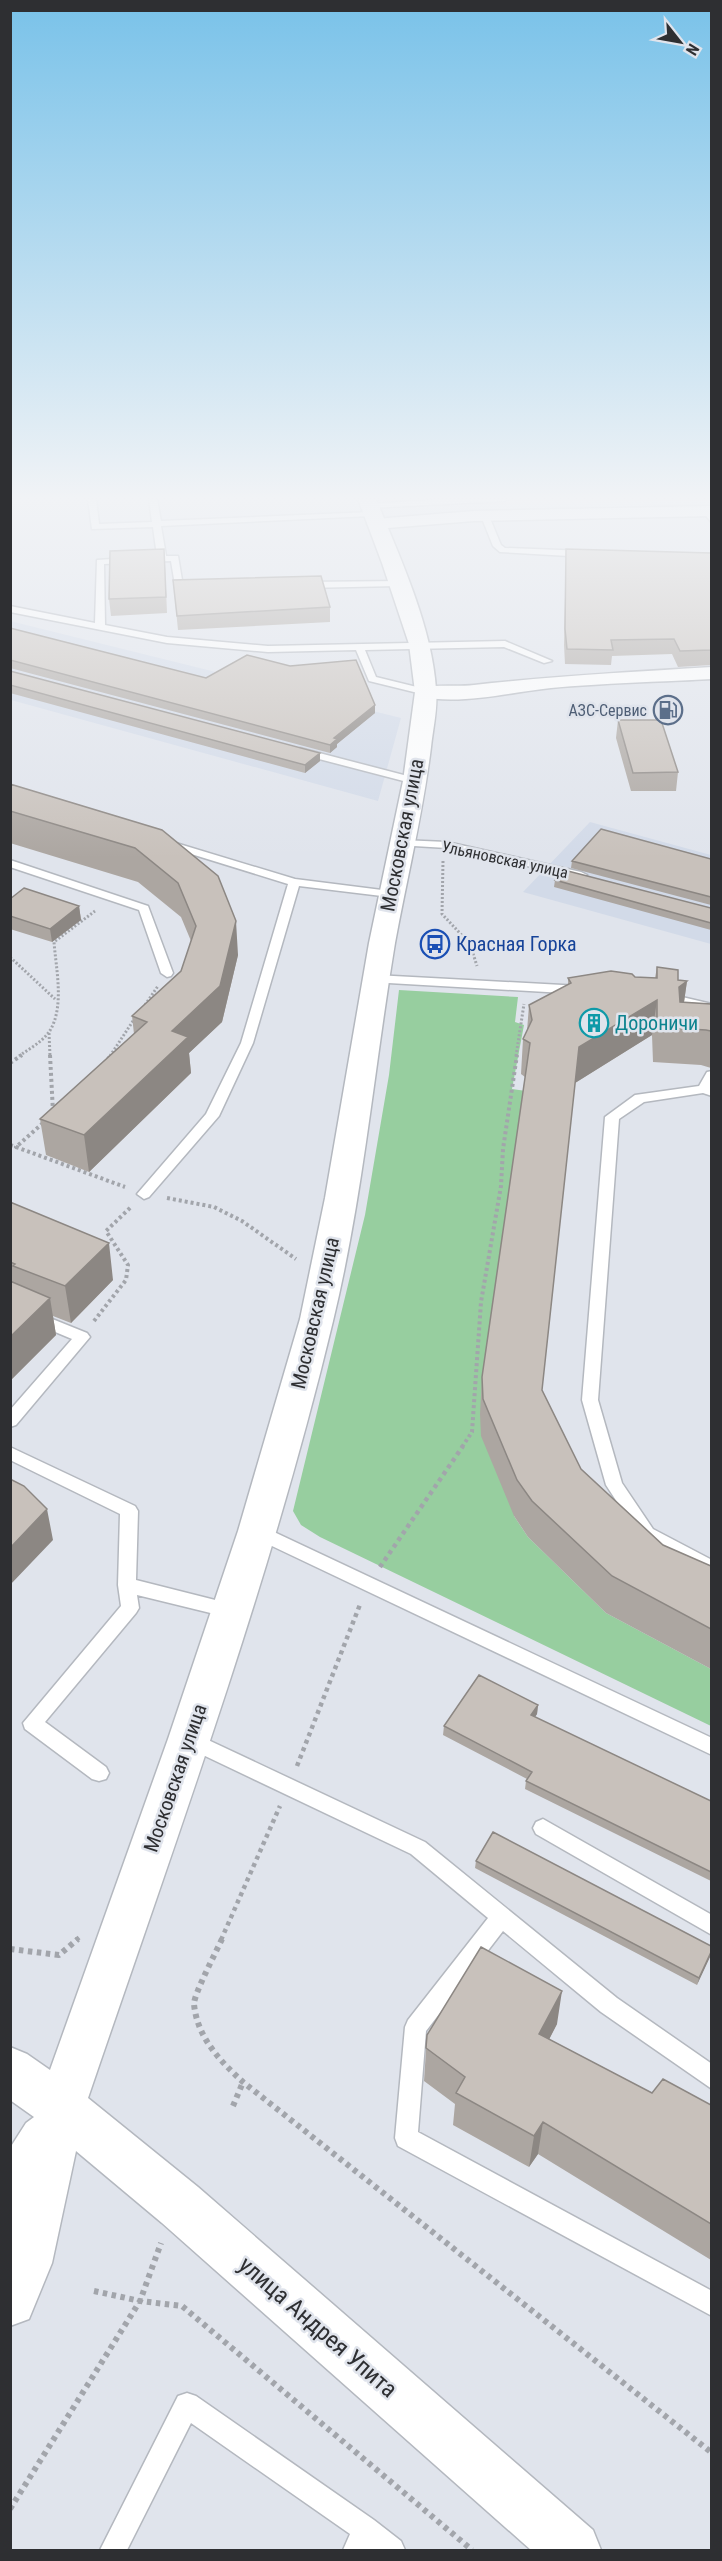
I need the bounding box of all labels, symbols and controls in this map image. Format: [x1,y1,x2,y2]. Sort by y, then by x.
north arrow [650,12,710,72]
text: N [682,40,703,59]
fuel station icon: АЗС-Сервис [652,694,684,726]
place label: АЗС-Сервис [568,701,647,720]
street label: Московская улица [375,757,429,913]
street label: Ульяновская улица [440,837,570,882]
bus stop icon: Красная Горка [419,928,451,960]
place label: Красная Горка [456,932,577,956]
building icon: Дороничи [578,1007,610,1039]
place label: Дороничи [615,1011,698,1035]
street label: Московская улица [286,1235,344,1391]
street label: Московская улица [138,1701,212,1855]
street label: улица Андрея Упита [233,2251,403,2403]

